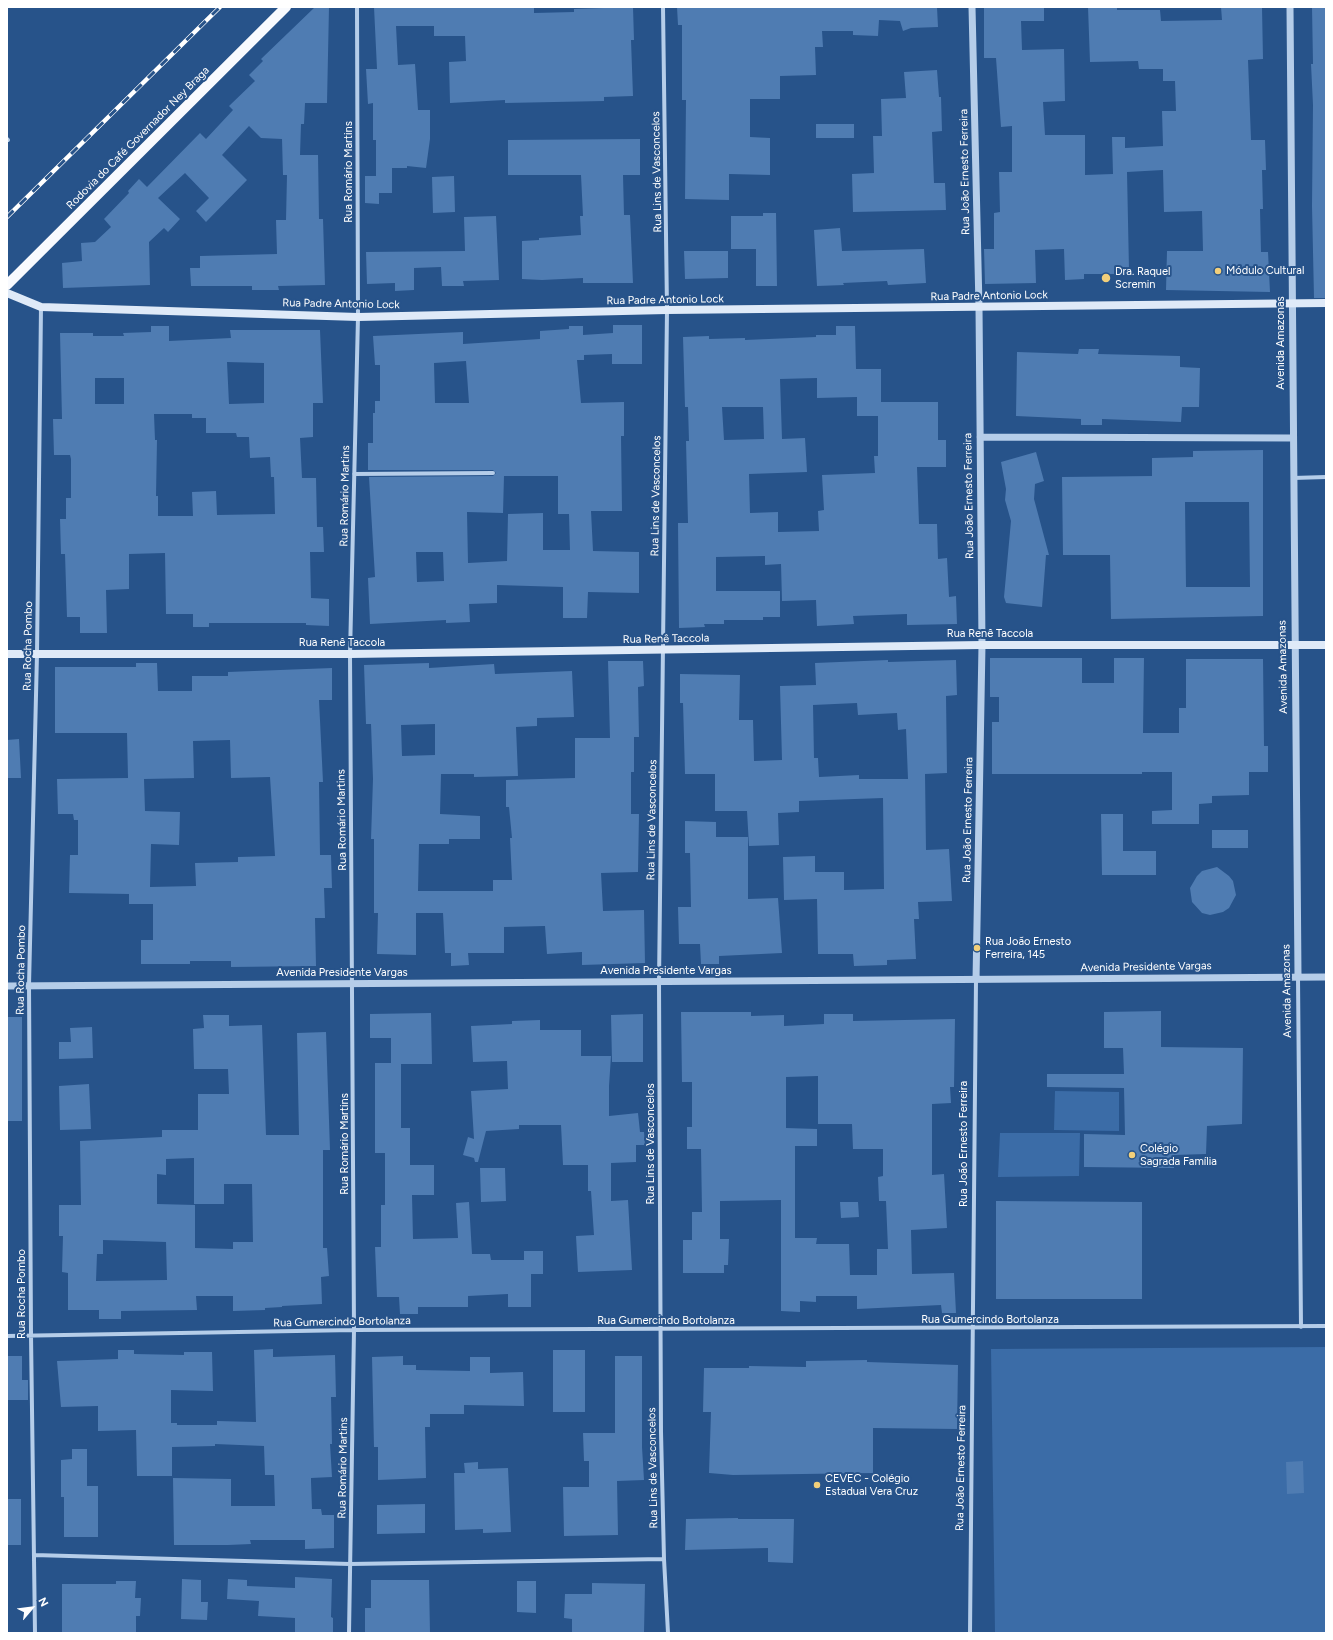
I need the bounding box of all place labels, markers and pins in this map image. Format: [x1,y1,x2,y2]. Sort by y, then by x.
place label: Módulo Cultural [1226,264,1304,278]
place label: Dra. Raquel Scremin [1115,265,1170,291]
marker: Módulo Cultural [1213,266,1223,276]
marker: Dra. Raquel Scremin [1100,272,1112,284]
place label: Rua João Ernesto Ferreira, 145 [985,935,1071,961]
marker: Rua João Ernesto Ferreira, 145 [972,943,982,953]
place label: Colégio Sagrada Família [1140,1142,1217,1168]
marker: Colégio Sagrada Família [1127,1150,1137,1160]
place label: CEVEC - Colégio Estadual Vera Cruz [825,1472,918,1498]
marker: CEVEC - Colégio Estadual Vera Cruz [812,1480,822,1490]

